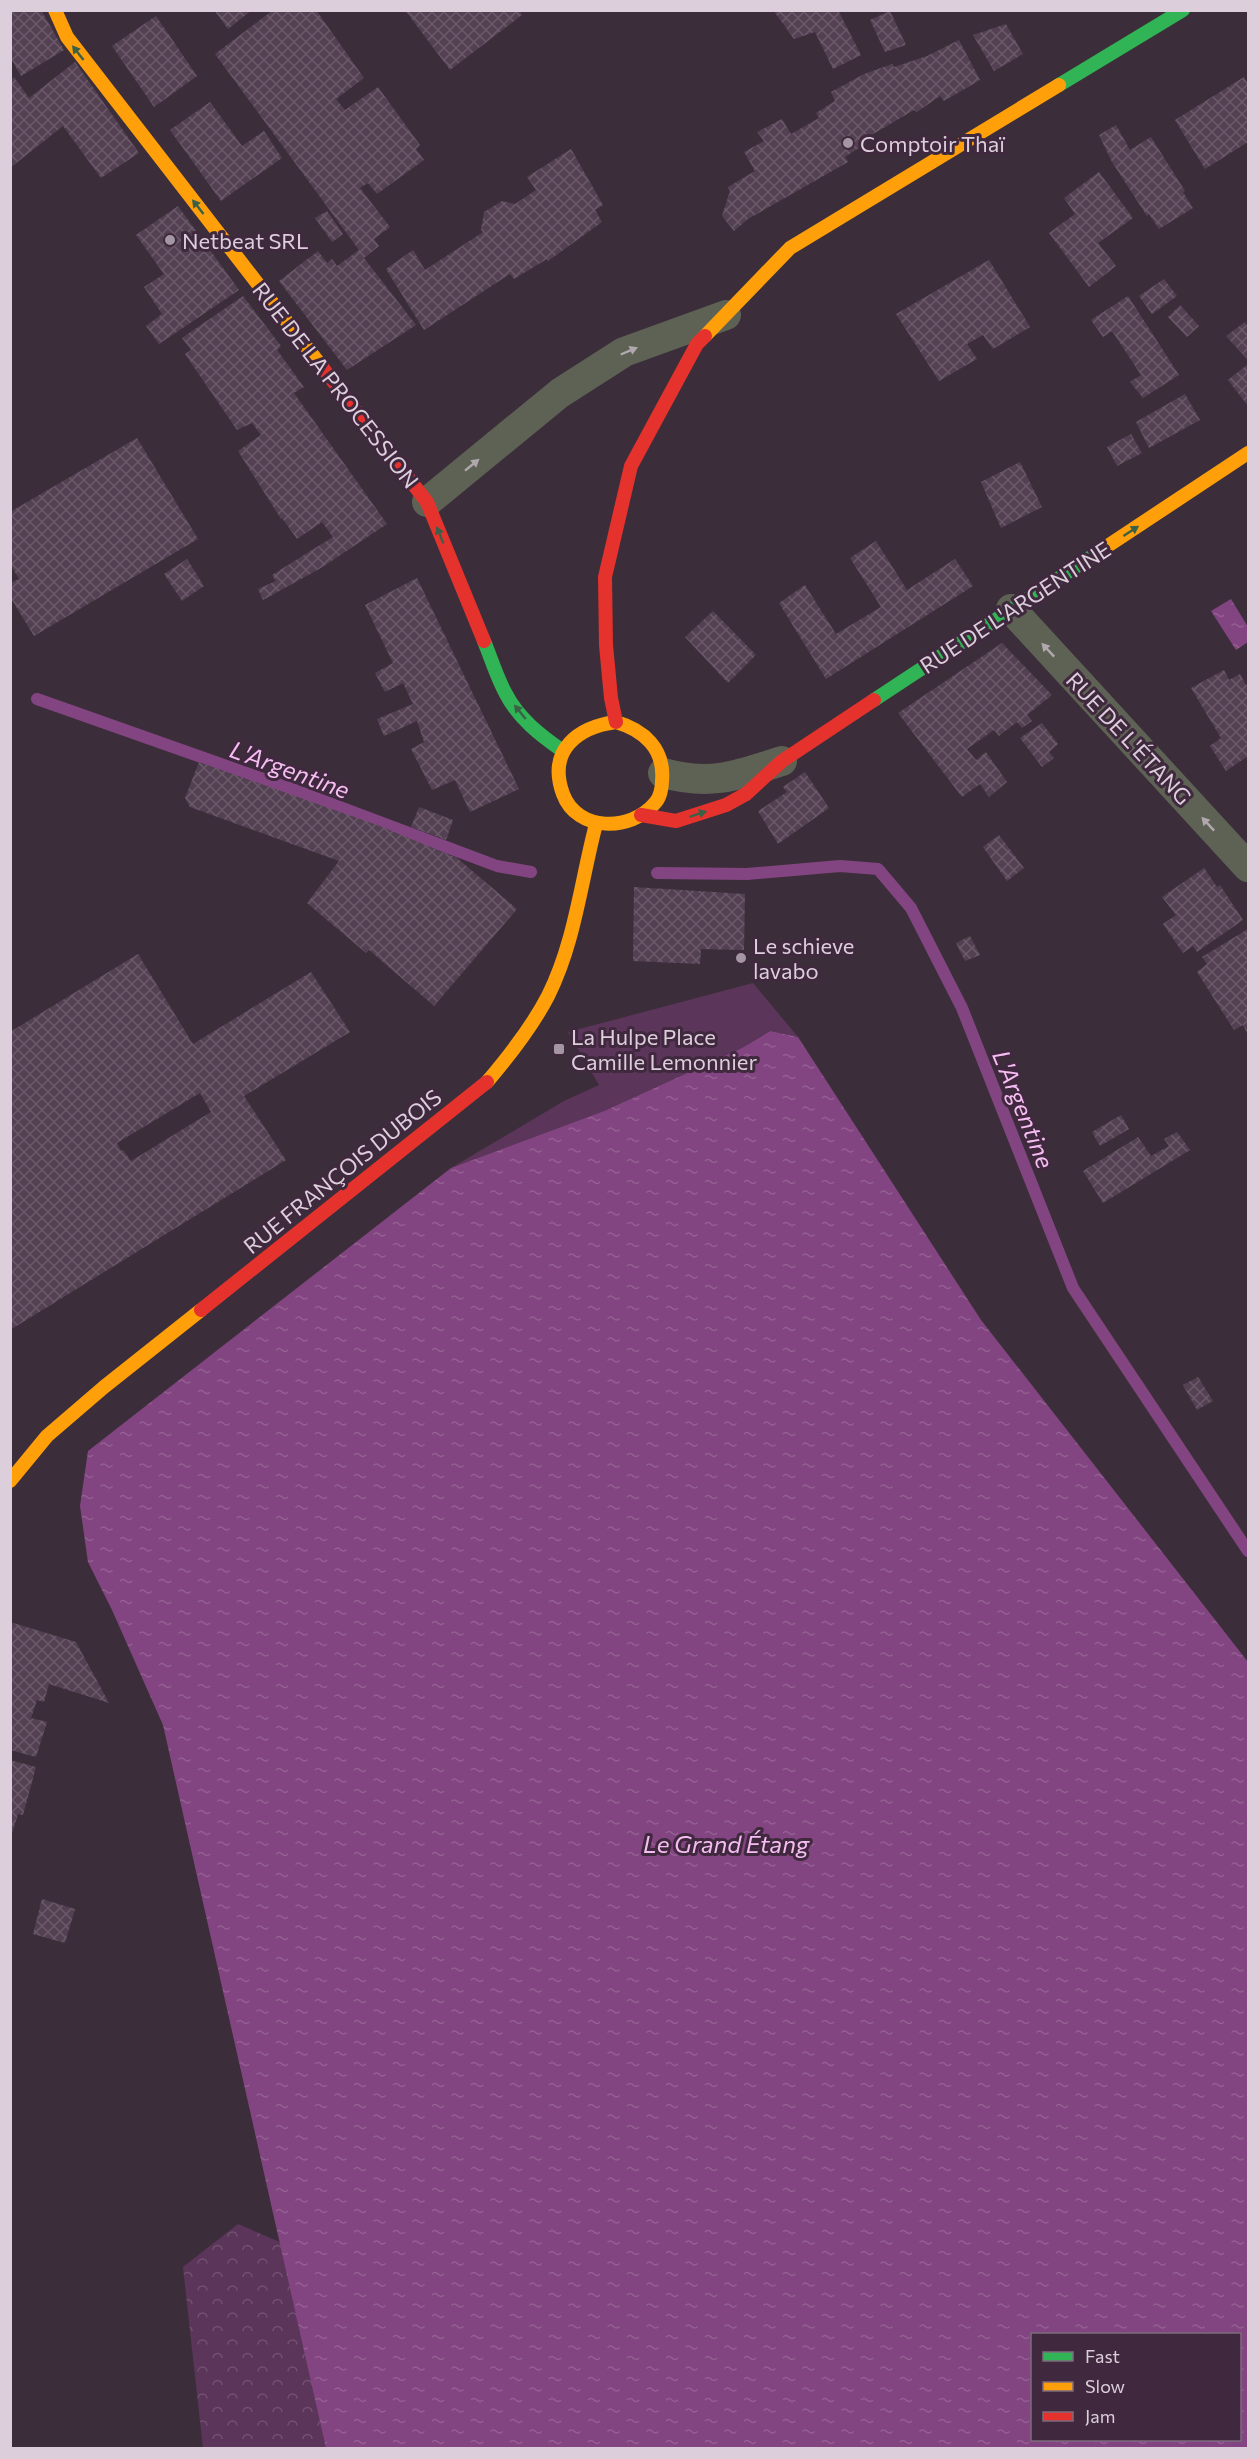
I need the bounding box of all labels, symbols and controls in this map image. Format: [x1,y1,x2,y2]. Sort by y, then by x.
one-way arrow [73,45,85,60]
place label: Comptoir Thaï [860,130,1005,157]
marker: Comptoir Thaï [841,136,855,150]
one-way arrow [192,199,204,214]
place label: Netbeat SRL [182,227,309,254]
marker: Netbeat SRL [163,233,177,247]
street label: RUE DE LA PROCESSION [247,277,425,493]
one-way arrow [621,346,639,356]
one-way arrow [464,459,479,472]
one-way arrow [1123,525,1139,536]
one-way arrow [435,526,444,544]
street label: RUE DE L'ARGENTINE [914,535,1116,679]
one-way arrow [1042,643,1055,658]
street label: RUE DE L'ÉTANG [1061,666,1197,810]
one-way arrow [514,705,526,720]
water label: L'Argentine [226,734,354,804]
one-way arrow [689,809,707,818]
one-way arrow [1202,817,1216,831]
place label: Le schieve lavabo [753,932,854,984]
marker: Le schieve lavabo [734,951,748,965]
place label: La Hulpe Place Camille Lemonnier [571,1023,757,1075]
marker: La Hulpe Place Camille Lemonnier [552,1042,566,1056]
water label: L'Argentine [987,1046,1061,1173]
street label: RUE FRANÇOIS DUBOIS [238,1083,446,1259]
water label: Le Grand Étang [643,1829,810,1858]
legend [1031,2333,1241,2441]
text: Fast [1085,2345,1120,2367]
text: Slow [1085,2375,1125,2397]
text: Jam [1085,2405,1115,2427]

